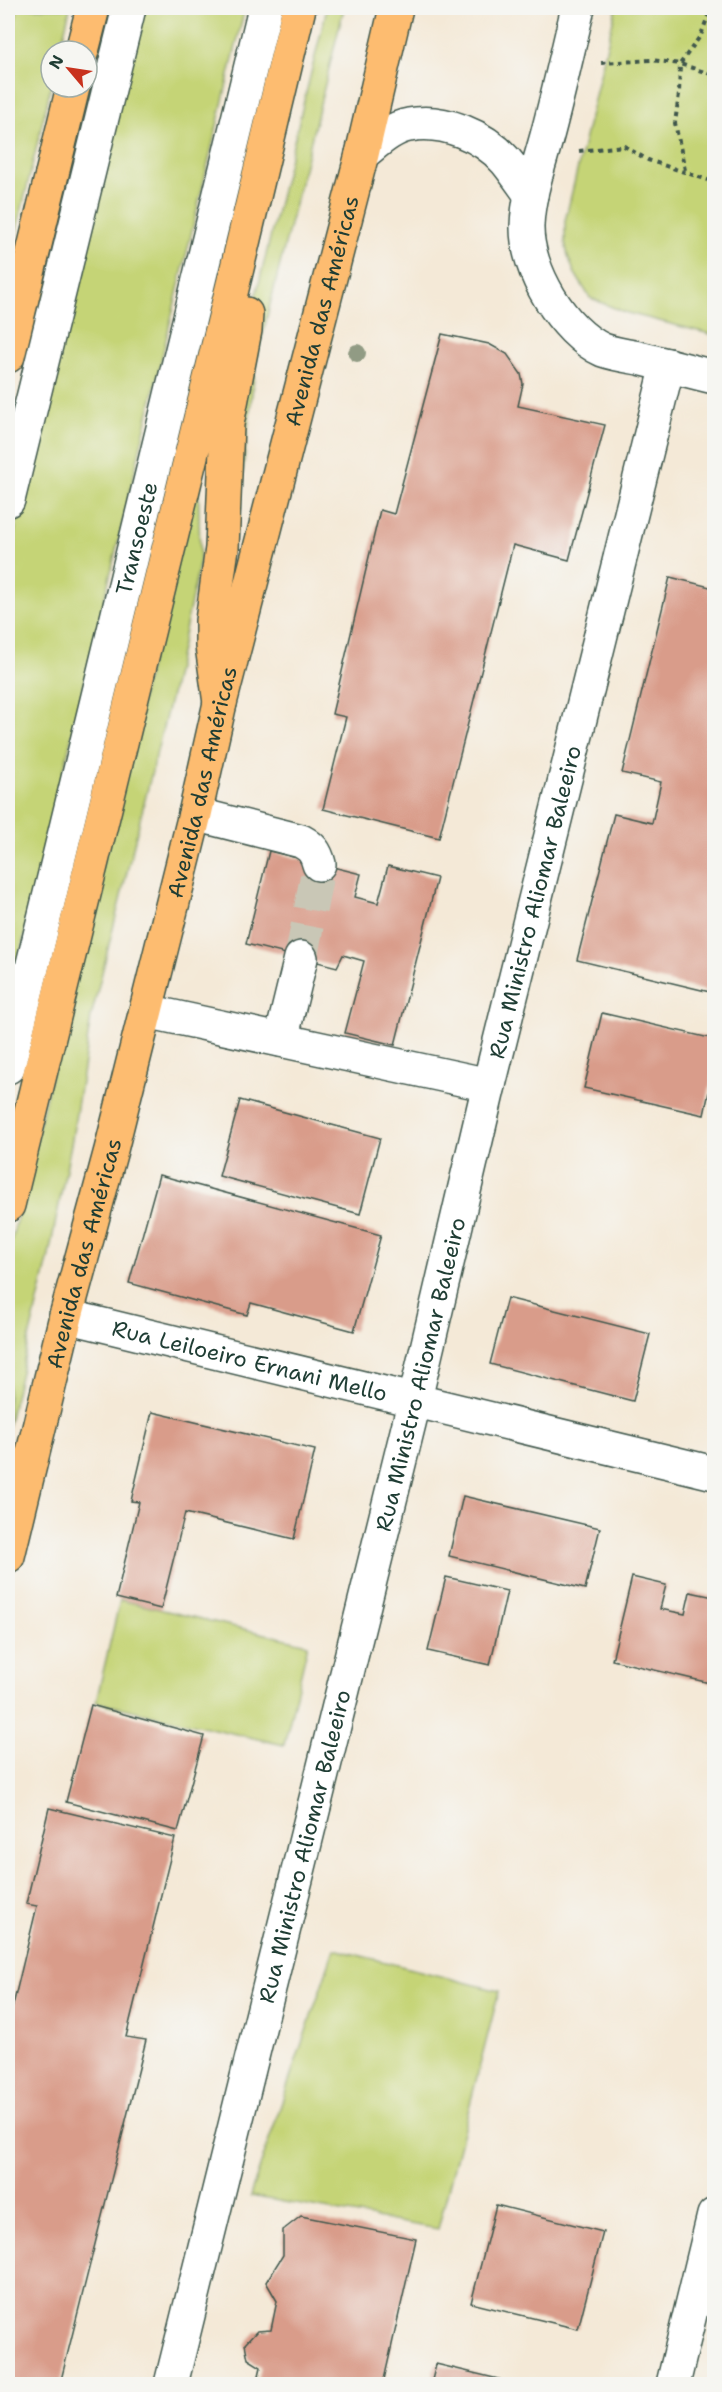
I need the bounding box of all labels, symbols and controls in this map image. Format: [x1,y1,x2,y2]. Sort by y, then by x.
north arrow [39,39,99,99]
text: N [44,51,69,73]
street label: Avenida das Américas [278,193,366,430]
street label: Transoeste [109,479,164,598]
street label: Avenida das Américas [161,663,244,901]
street label: Rua Ministro Aliomar Baleeiro [482,742,588,1062]
street label: Avenida das Américas [40,1135,128,1372]
street label: Rua Ministro Aliomar Baleeiro [369,1215,472,1534]
street label: Rua Leiloeiro Ernani Mello [109,1314,390,1408]
street label: Rua Ministro Aliomar Baleeiro [252,1687,357,2006]

